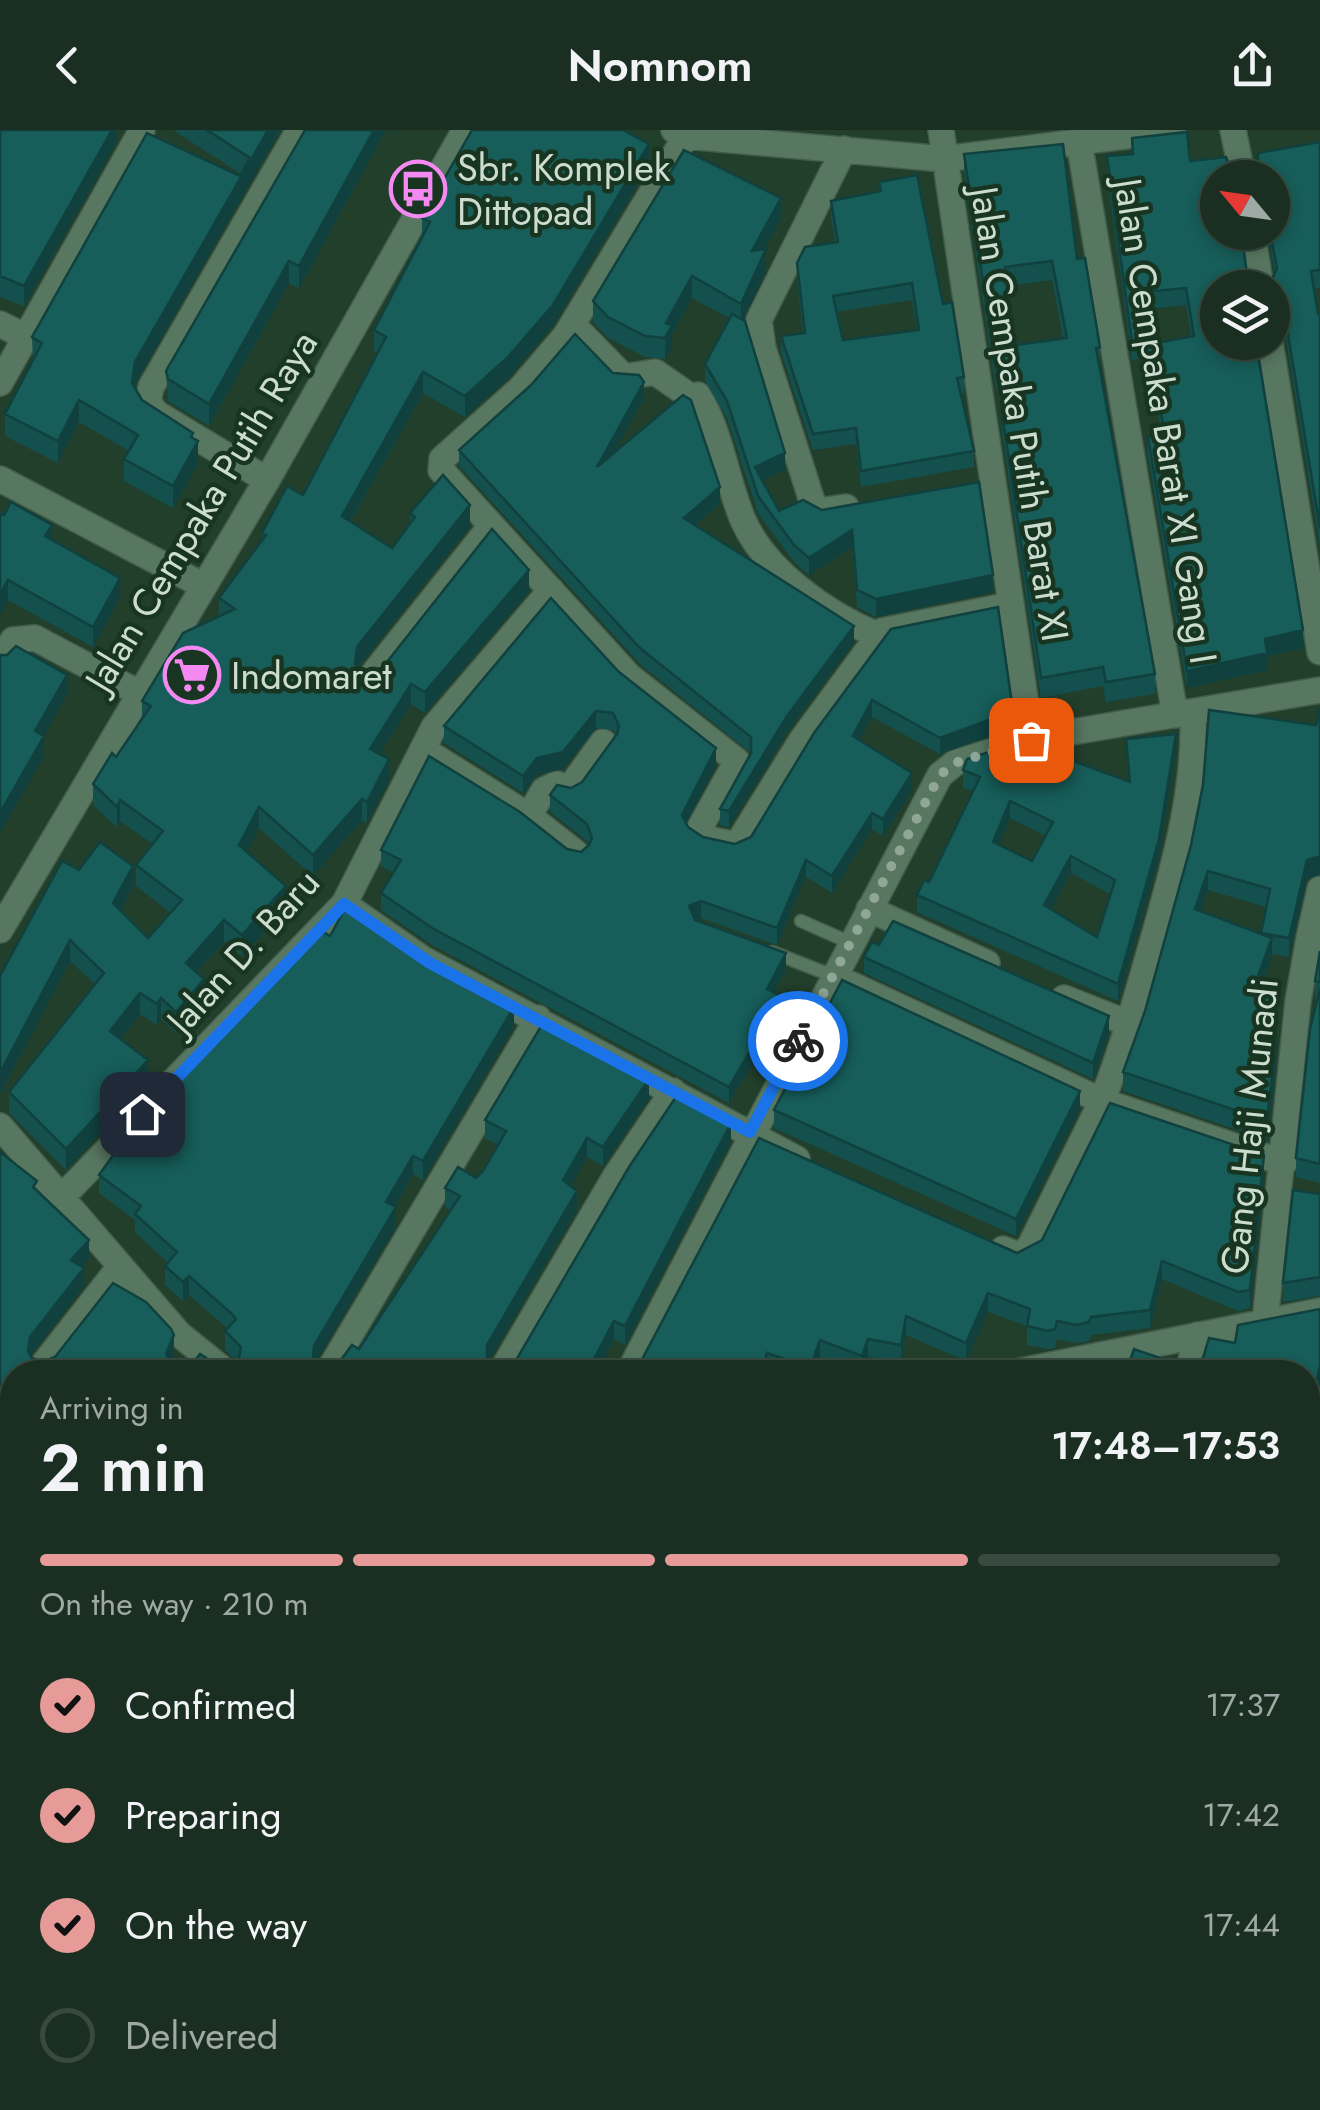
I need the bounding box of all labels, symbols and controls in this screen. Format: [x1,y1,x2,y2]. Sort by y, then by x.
text: Nomnom [567,33,753,98]
icon: back [40,38,95,93]
icon: share [1225,38,1280,93]
place label: Sbr. Komplek Dittopad [457,140,671,239]
bus stop icon: Sbr. Komplek Dittopad [388,159,448,219]
north arrow [1200,160,1290,250]
map controls [1200,160,1290,360]
street label: Jalan Cempaka Barat XI Gang I [1100,170,1232,668]
street label: Jalan Cempaka Putih Barat XI [956,178,1083,645]
button: layers [1200,270,1290,360]
street label: Jalan Cempaka Putih Raya [69,320,331,706]
supermarket icon: Indomaret [162,645,222,705]
place label: Indomaret [231,648,392,703]
pin [989,698,1074,783]
icon: bag [1004,713,1059,768]
street label: Jalan D. Baru [150,856,332,1050]
street label: Gang Haji Munadi [1206,975,1292,1277]
courier [748,991,848,1091]
icon: bike [771,1014,826,1069]
pin [100,1072,185,1157]
icon: home [115,1087,170,1142]
text: Arriving in [40,1385,184,1431]
text: 17:48–17:53 [1051,1418,1280,1473]
text: 2 min [40,1421,207,1515]
text: On the way · 210 m [40,1581,308,1627]
icon: check [40,1678,95,1733]
text: Confirmed [125,1678,296,1733]
text: 17:37 [1205,1682,1280,1728]
icon: check [40,1788,95,1843]
text: Preparing [125,1788,282,1843]
text: 17:42 [1202,1792,1280,1838]
icon: check [40,1898,95,1953]
text: On the way [125,1898,307,1953]
text: 17:44 [1202,1902,1280,1948]
text: Delivered [125,2008,278,2063]

